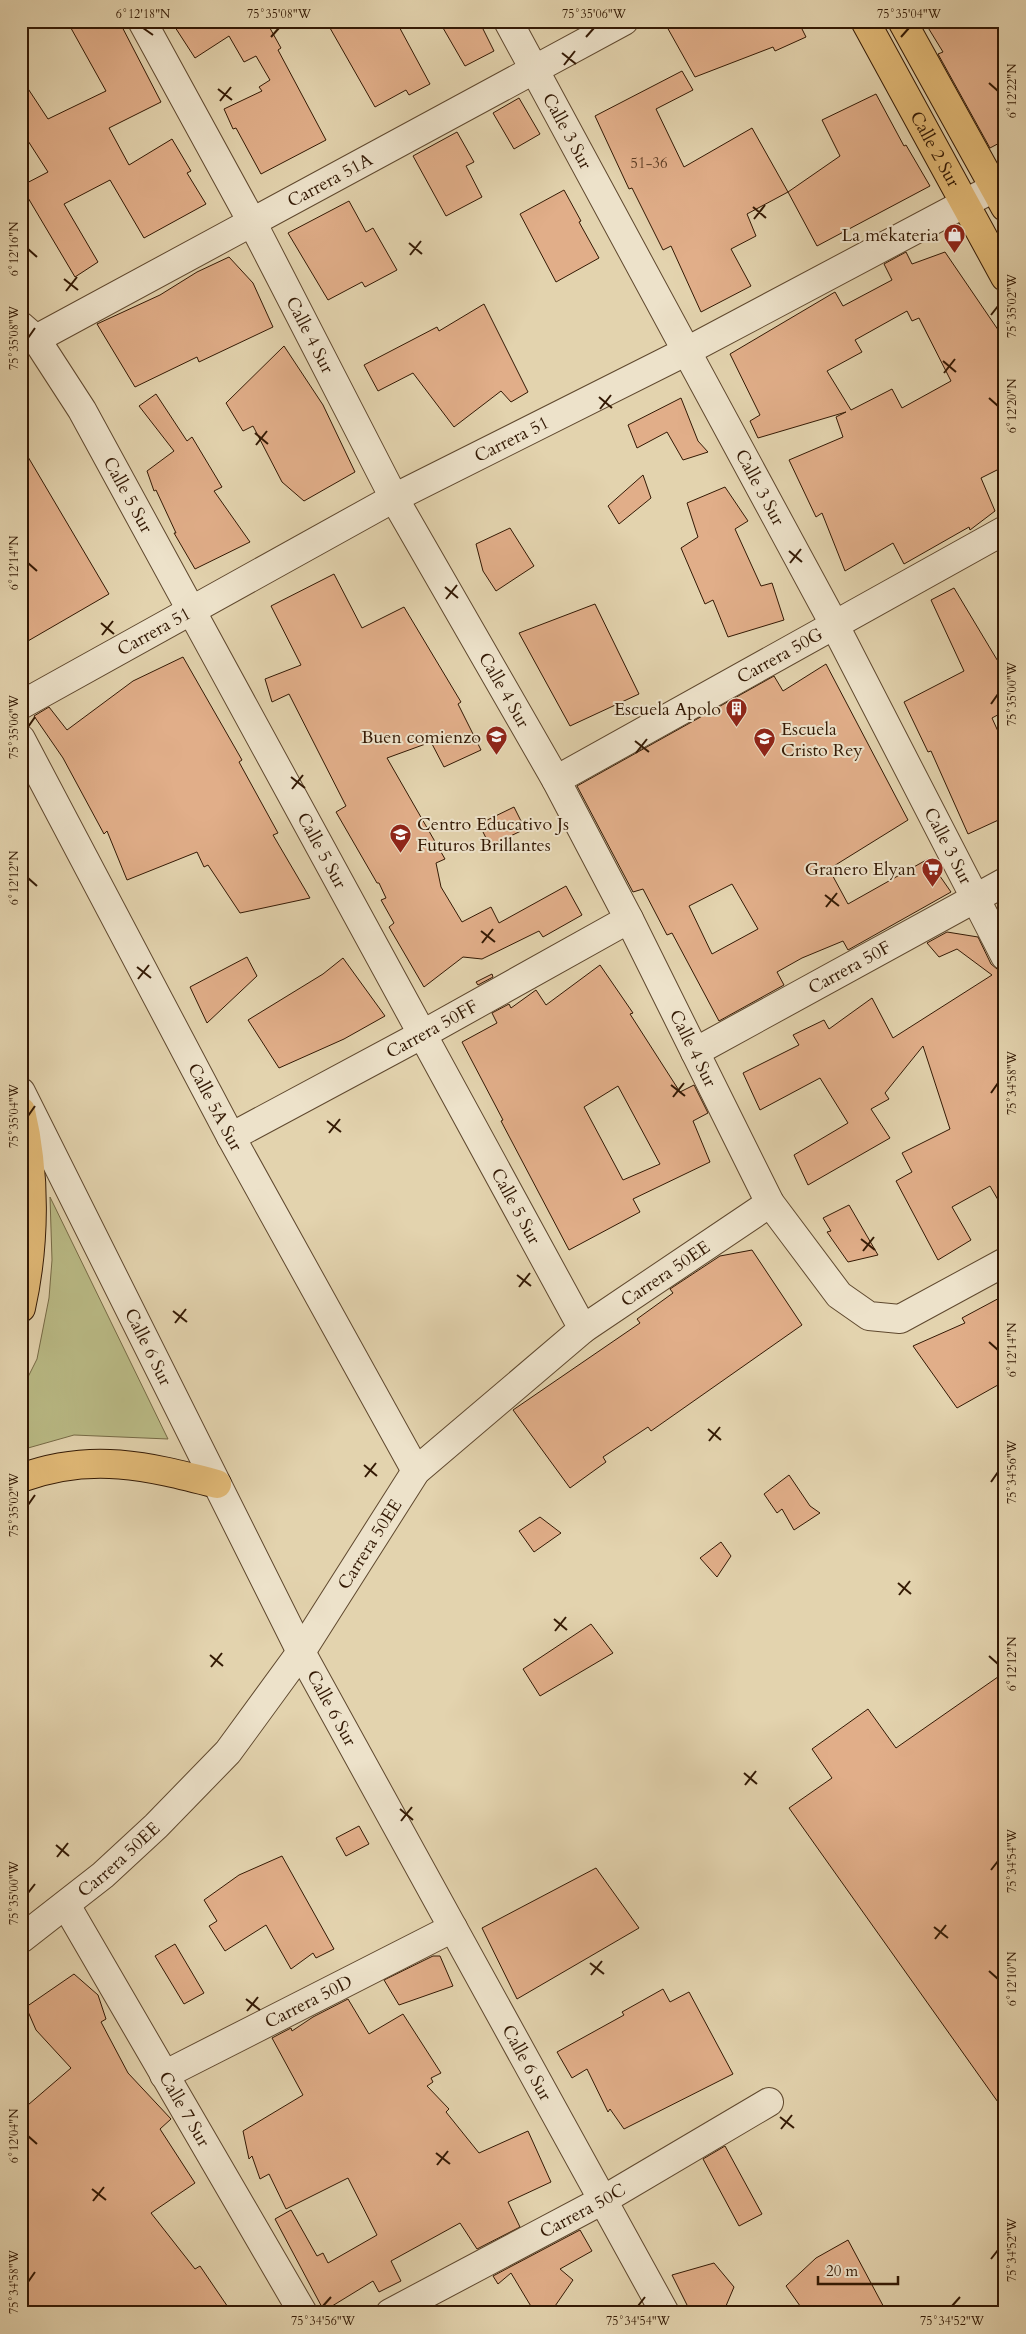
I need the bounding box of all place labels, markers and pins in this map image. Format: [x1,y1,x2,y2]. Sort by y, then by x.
place label: La mekateria [841,223,939,248]
shop icon: La mekateria [943,223,967,254]
place label: Escuela Apolo [614,697,721,722]
building icon: Escuela Apolo [725,697,749,728]
place label: Escuela Cristo Rey [781,717,863,763]
place label: Buen comienzo [361,725,481,750]
school or university icon: Buen comienzo [485,725,509,756]
school or university icon: Escuela Cristo Rey [753,727,777,758]
place label: Centro Educativo Js Futuros Brillantes [417,812,569,858]
school or university icon: Centro Educativo Js Futuros Brillantes [389,822,413,853]
place label: Granero Elyan [805,857,917,882]
supermarket icon: Granero Elyan [920,857,944,888]

